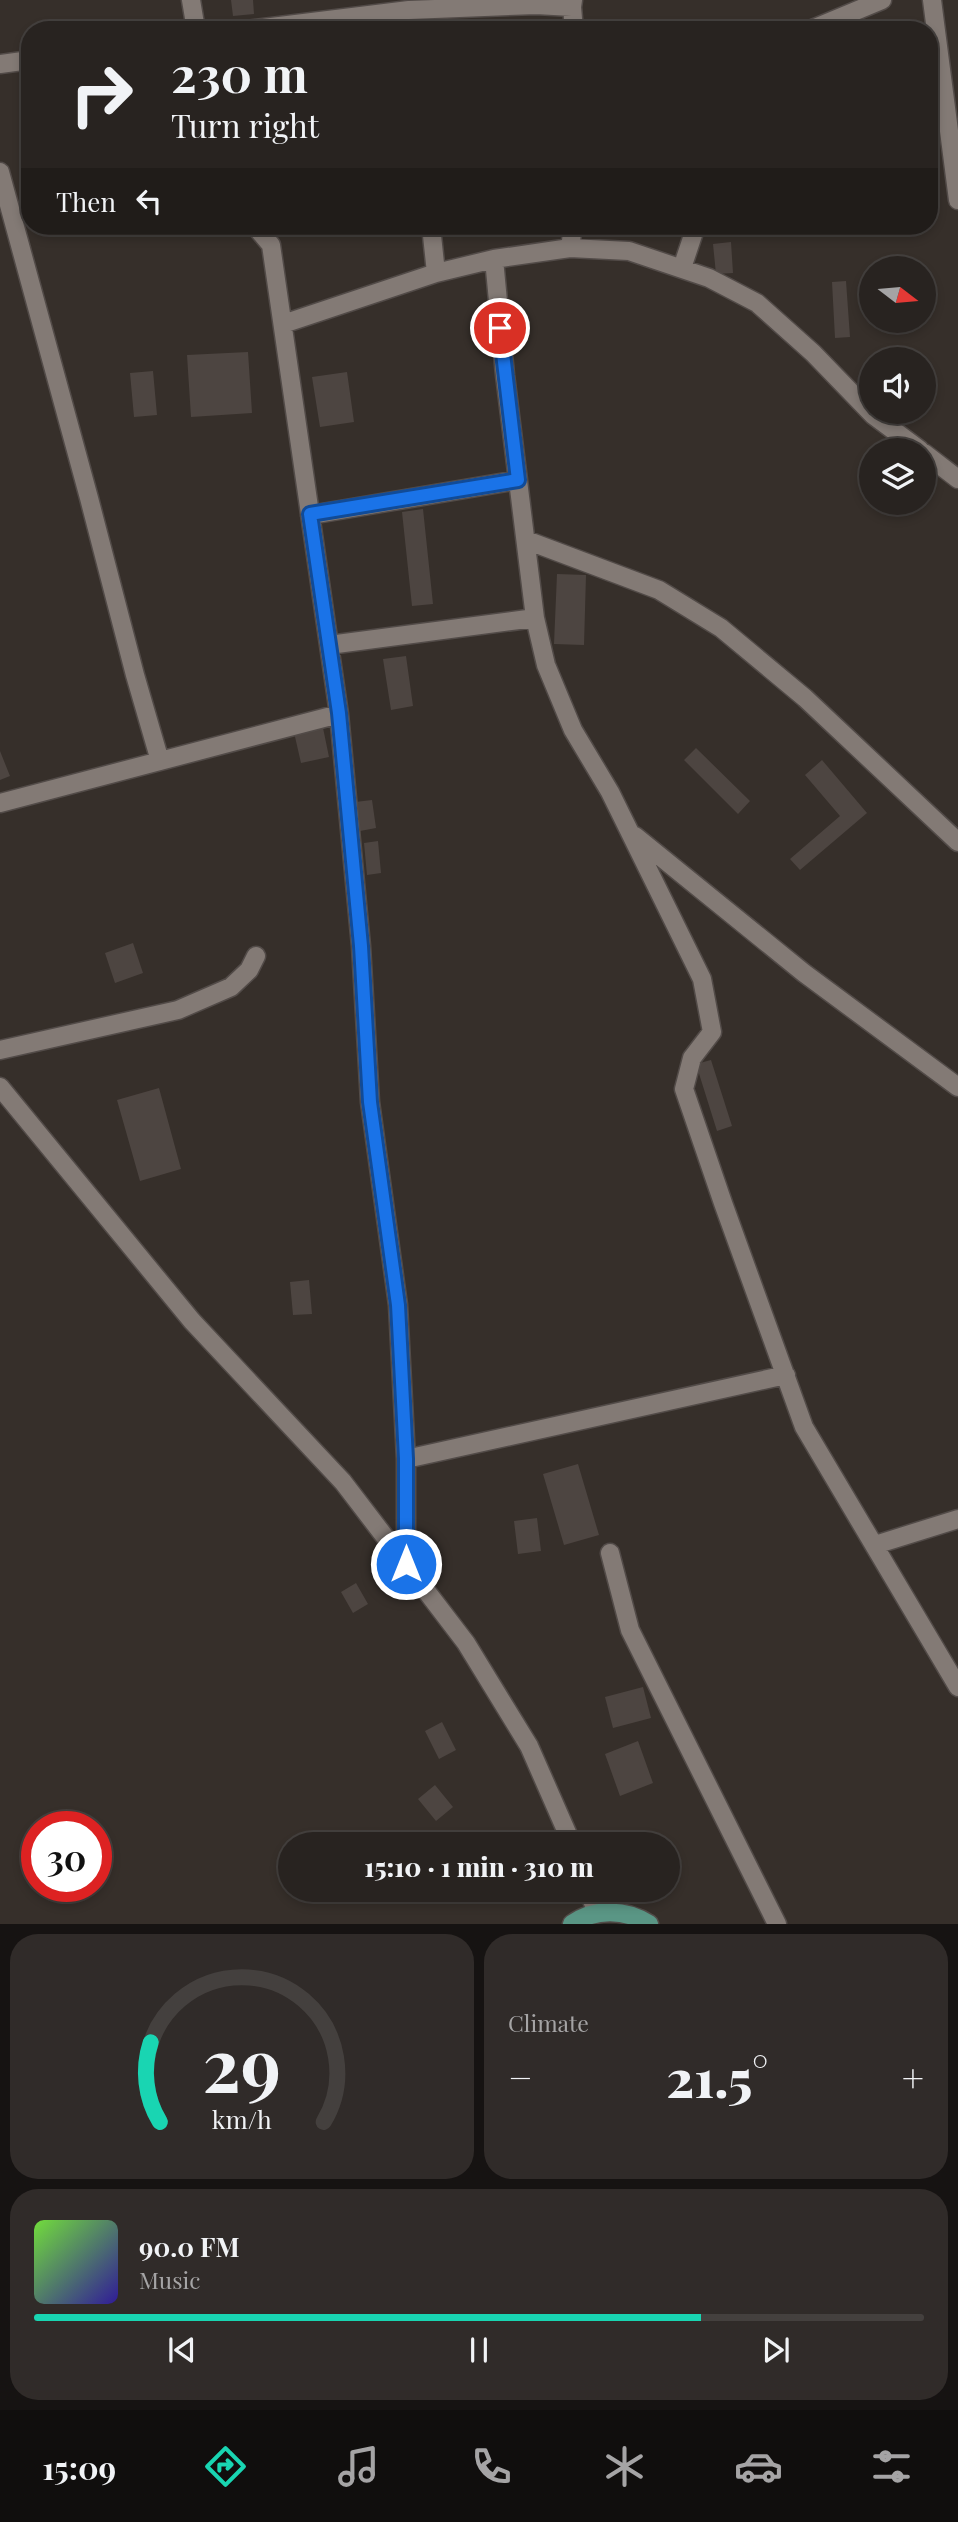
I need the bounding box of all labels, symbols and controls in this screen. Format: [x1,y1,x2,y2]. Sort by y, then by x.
text: 230 m [171,40,308,105]
icon: right [56,49,147,140]
text: Turn right [171,103,319,146]
icon: left [130,182,168,220]
text: Then [56,184,116,219]
north arrow [859,256,936,332]
map controls [859,256,936,515]
pin [470,298,530,358]
icon: arrive [481,309,519,347]
button: sound [859,347,936,424]
button: layers [859,438,936,515]
position arrow [369,1527,443,1601]
speed limit sign: 30 [21,1811,112,1902]
text: 15:10 · 1 min · 310 m [364,1849,594,1884]
text: Climate [508,2007,589,2038]
text: 29 [203,2014,281,2111]
text: 21.5° [666,2042,768,2111]
text: − [508,2051,533,2102]
text: + [902,2051,924,2102]
text: km/h [212,2102,272,2135]
text: 90.0 FM [139,2229,240,2264]
text: Music [139,2264,200,2295]
icon: previous [163,2331,201,2369]
icon: pause [460,2331,498,2369]
icon: next [757,2331,795,2369]
icon: directions [201,2442,250,2491]
icon: music [334,2442,383,2491]
icon: phone [467,2442,516,2491]
icon: climate [600,2442,649,2491]
icon: car [734,2442,783,2491]
icon: filters [867,2442,916,2491]
text: 15:09 [42,2445,116,2488]

